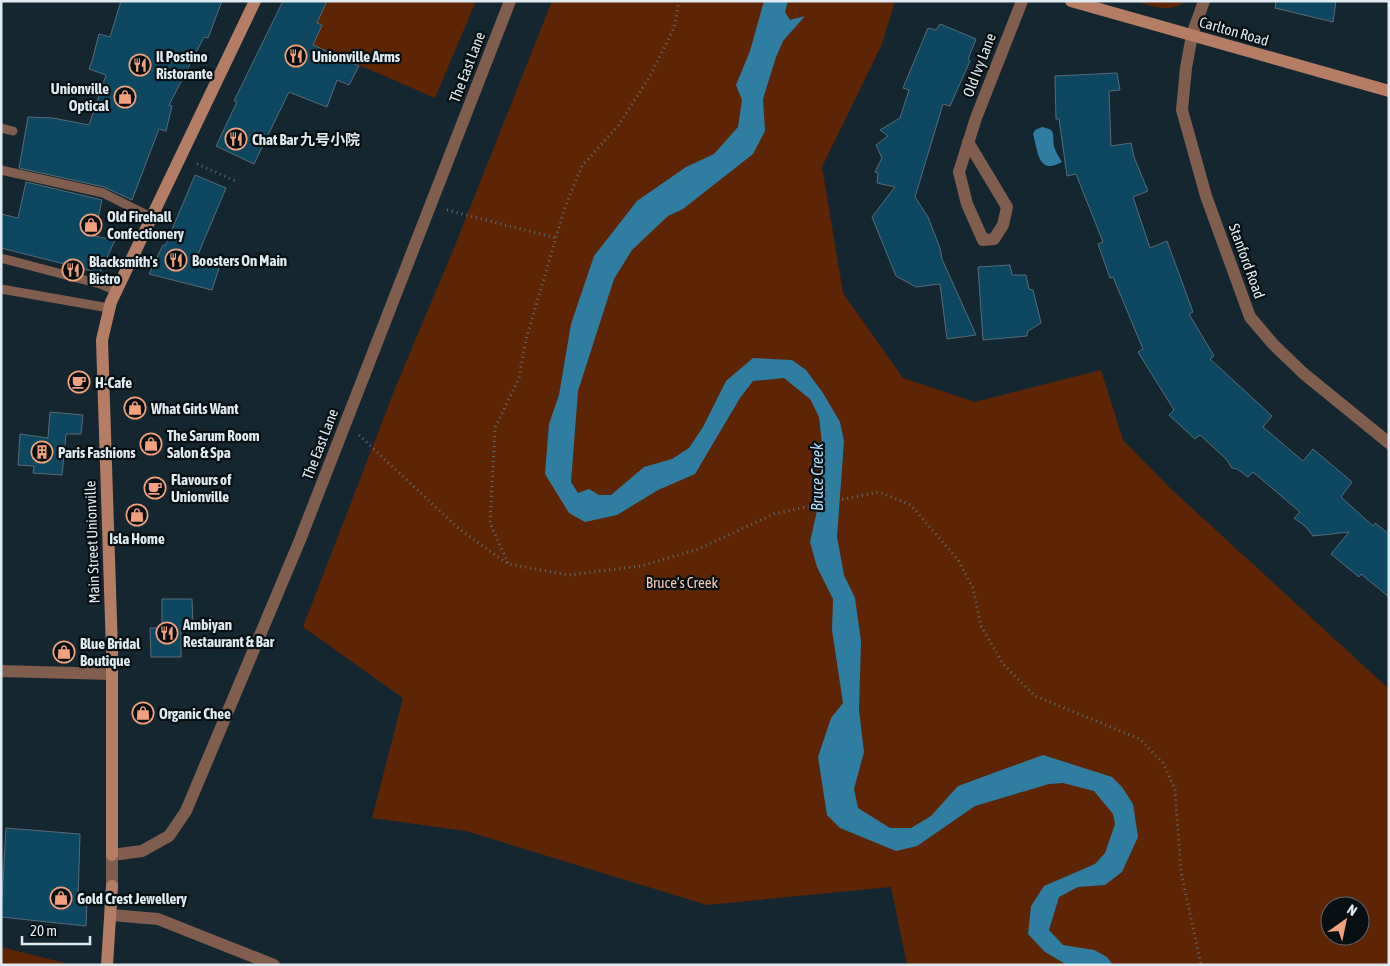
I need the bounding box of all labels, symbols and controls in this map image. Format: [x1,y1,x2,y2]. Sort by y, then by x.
street label: Carlton Road [1197,13,1271,49]
street label: The East Lane [446,29,488,105]
street label: Old Ivy Lane [959,31,999,99]
restaurant icon: Unionville Arms [284,44,308,68]
place label: Il Postino Ristorante [156,48,213,82]
place label: Unionville Arms [312,48,401,65]
restaurant icon: Il Postino Ristorante [128,53,152,77]
place label: Unionville Optical [51,80,110,114]
shop icon: Unionville Optical [113,85,137,109]
restaurant icon: Chat Bar 九号小院 [224,127,248,151]
place label: Chat Bar 九号小院 [252,131,360,148]
place label: Old Firehall Confectionery [107,208,185,242]
shop icon: Old Firehall Confectionery [79,213,103,237]
street label: Stanford Road [1226,221,1268,301]
restaurant icon: Boosters On Main [164,248,188,272]
place label: Boosters On Main [192,252,287,269]
place label: Blacksmith's Bistro [89,253,159,287]
restaurant icon: Blacksmith's Bistro [61,258,85,282]
cafe icon: H-Cafe [67,370,91,394]
place label: H-Cafe [95,374,132,391]
shop icon: What Girls Want [123,396,147,420]
place label: What Girls Want [150,400,239,417]
street label: The East Lane [299,406,341,482]
place label: The Sarum Room Salon & Spa [167,427,260,461]
shop icon: The Sarum Room Salon & Spa [139,432,163,456]
building icon: Paris Fashions [30,440,54,464]
water label: Bruce Creek [808,442,826,511]
place label: Paris Fashions [58,444,136,461]
place label: Flavours of Unionville [171,471,232,505]
cafe icon: Flavours of Unionville [143,476,167,500]
street label: Main Street Unionville [81,480,103,604]
shop icon: Isla Home [125,503,149,527]
place label: Isla Home [109,530,165,547]
park label: Bruce’s Creek [646,574,719,591]
place label: Ambiyan Restaurant & Bar [182,616,275,650]
restaurant icon: Ambiyan Restaurant & Bar [155,621,179,645]
place label: Blue Bridal Boutique [80,635,141,669]
shop icon: Blue Bridal Boutique [52,640,76,664]
shop icon: Organic Chee [131,701,155,725]
place label: Organic Chee [159,705,231,722]
shop icon: Gold Crest Jewellery [49,886,73,910]
place label: Gold Crest Jewellery [77,890,188,907]
north arrow [1320,896,1370,946]
text: N [1344,901,1360,919]
scale bar [22,914,90,946]
text: 20 m [30,922,57,939]

